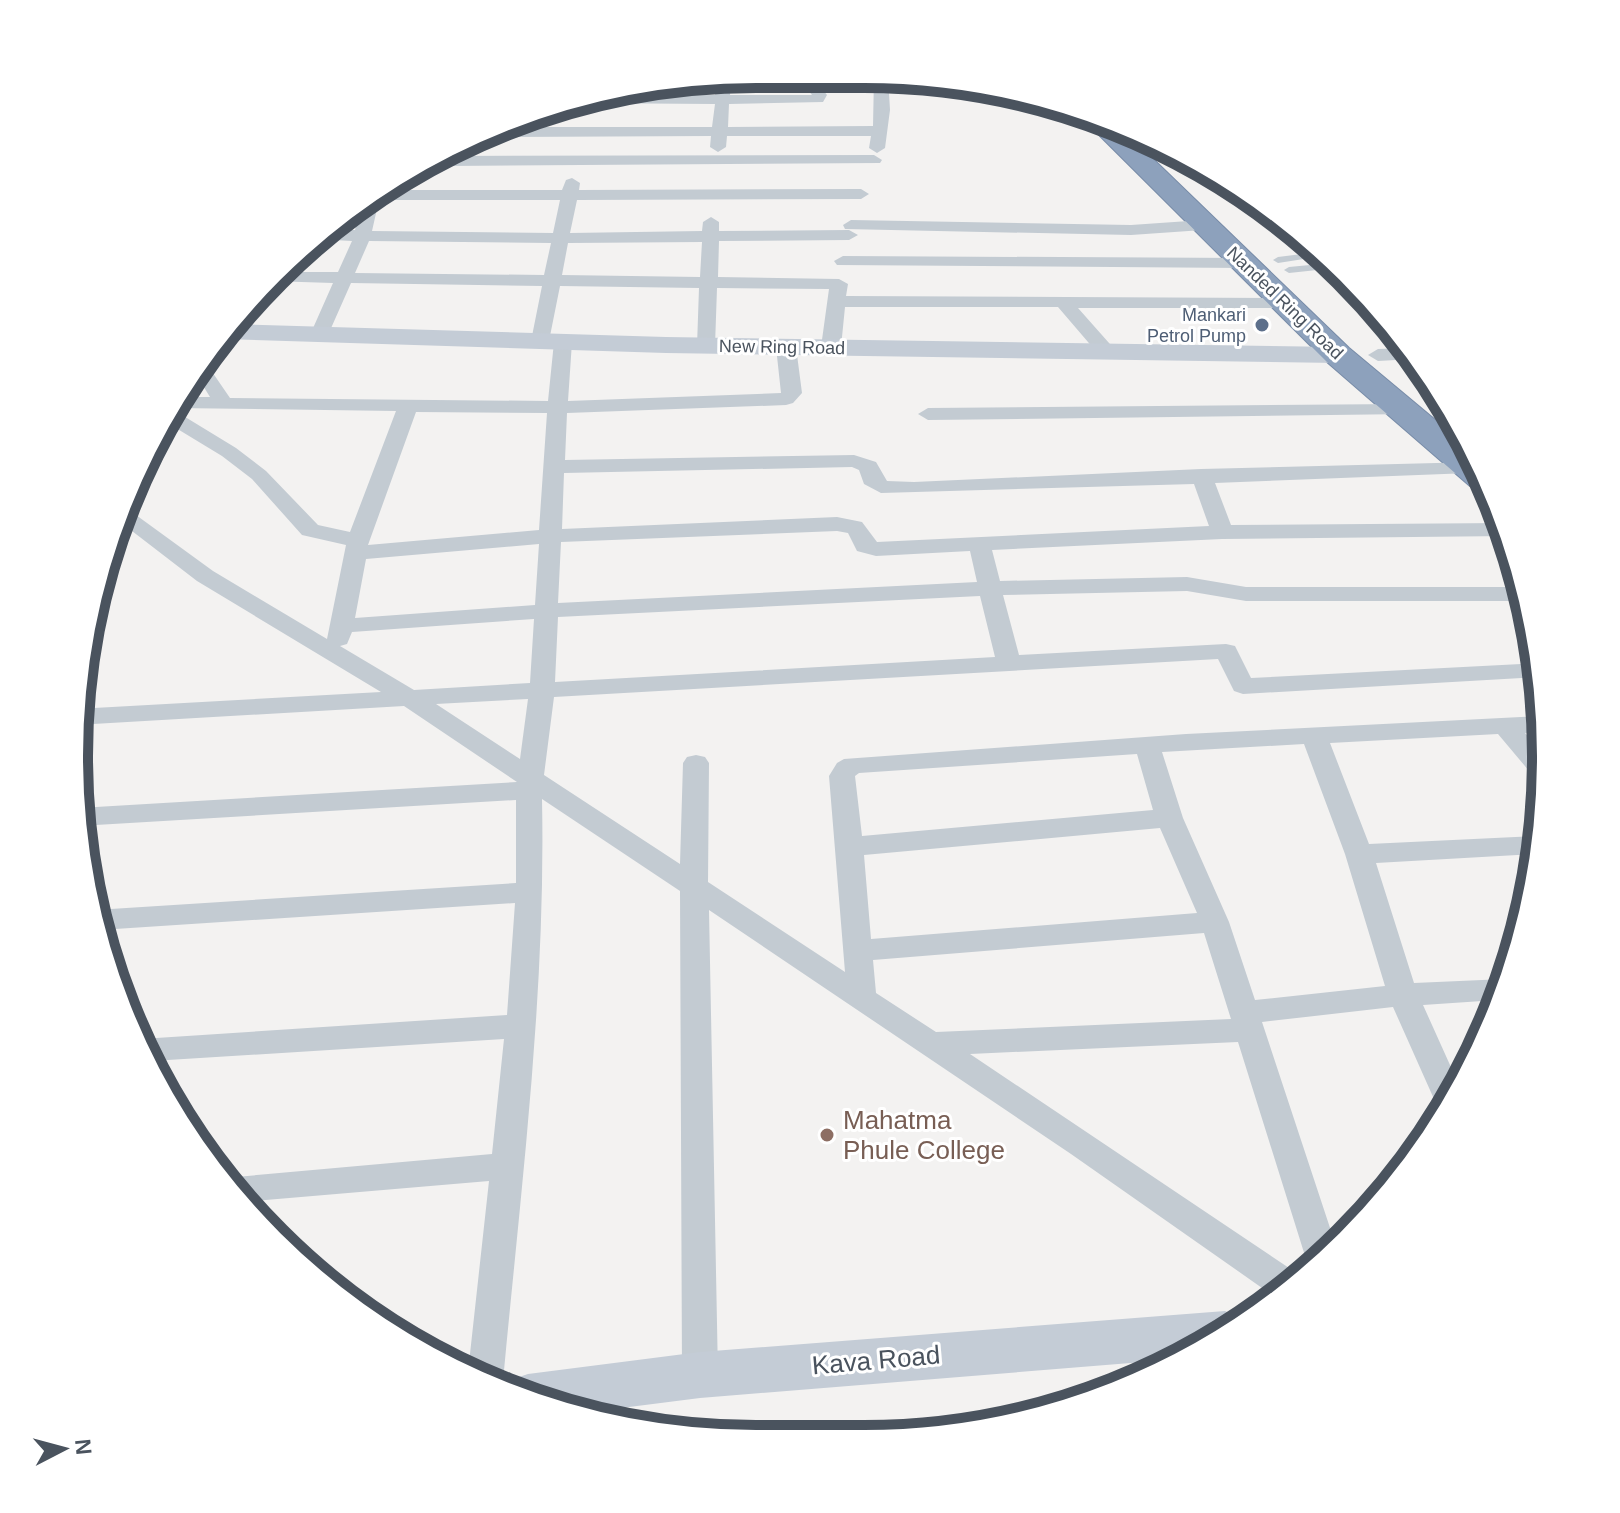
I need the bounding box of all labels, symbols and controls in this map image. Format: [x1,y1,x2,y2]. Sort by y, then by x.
street label: Nanded Ring Road [1223,243,1347,363]
place label: Mankari Petrol Pump [1147,305,1246,346]
marker: Mankari Petrol Pump [1253,316,1271,334]
street label: New Ring Road [719,336,845,358]
place label: Mahatma Phule College [843,1105,1005,1165]
marker: Mahatma Phule College [818,1126,836,1144]
street label: Kava Road [811,1339,941,1381]
north arrow [24,1409,104,1489]
text: N [70,1438,97,1456]

